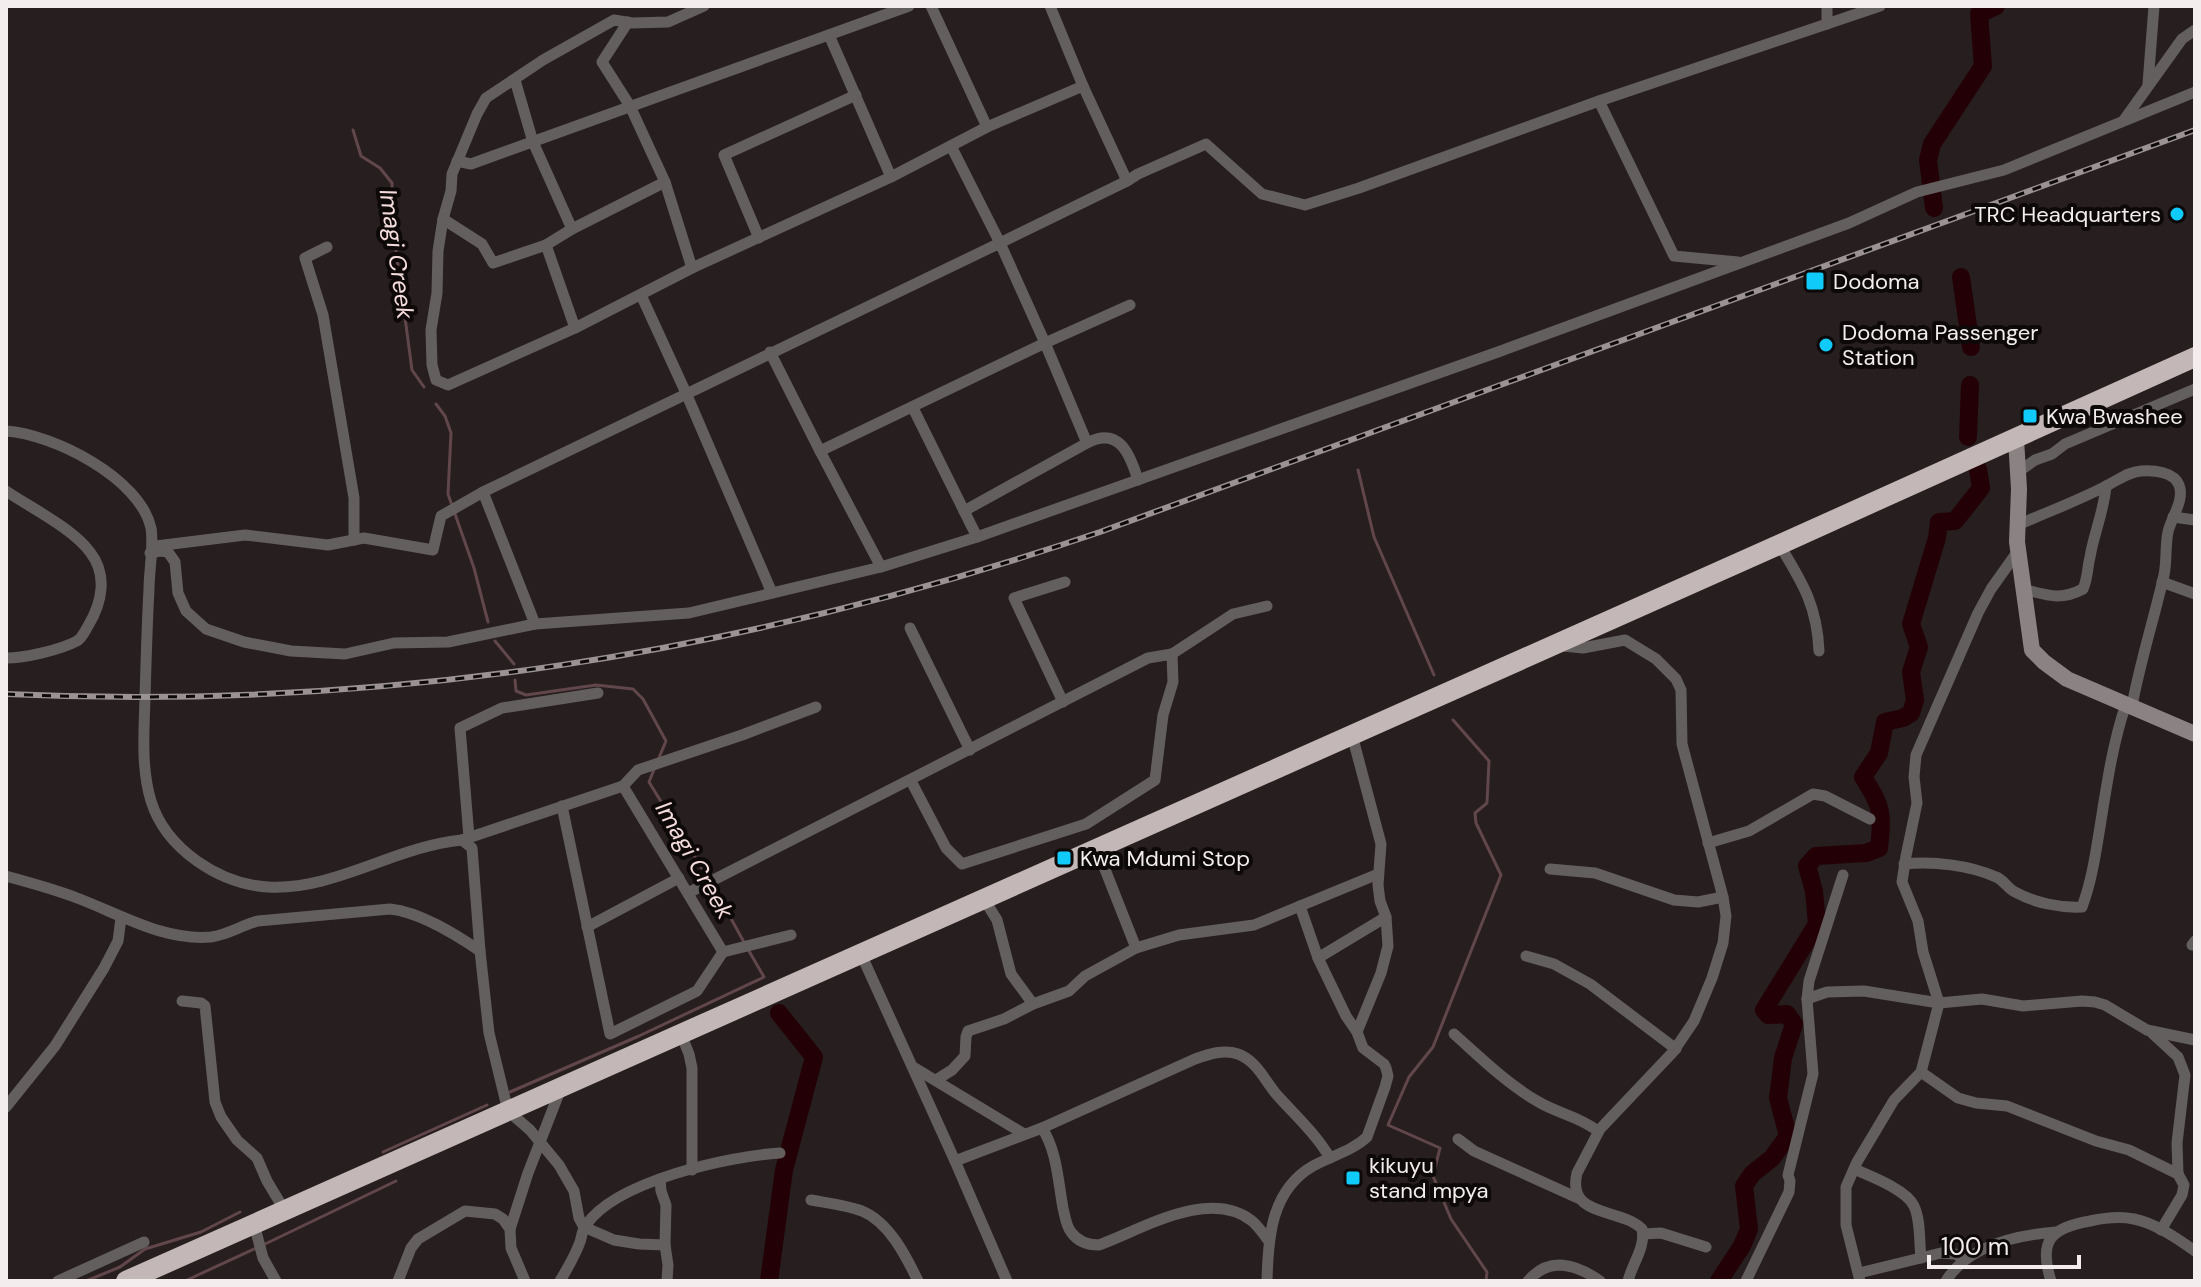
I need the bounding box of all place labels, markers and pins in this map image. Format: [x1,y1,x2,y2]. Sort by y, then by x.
place label: TRC Headquarters [1974,200,2161,229]
marker: TRC Headquarters [2168,205,2186,223]
place label: Dodoma [1833,267,1920,296]
marker: Dodoma [1804,270,1826,292]
place label: Dodoma Passenger Station [1842,318,2038,372]
marker: Dodoma Passenger Station [1817,336,1835,354]
place label: Kwa Bwashee [2046,402,2183,431]
marker: Kwa Bwashee [2021,407,2039,425]
place label: Kwa Mdumi Stop [1080,844,1250,873]
marker: Kwa Mdumi Stop [1055,849,1073,867]
place label: kikuyu stand mpya [1369,1151,1488,1205]
marker: kikuyu stand mpya [1344,1169,1362,1187]

